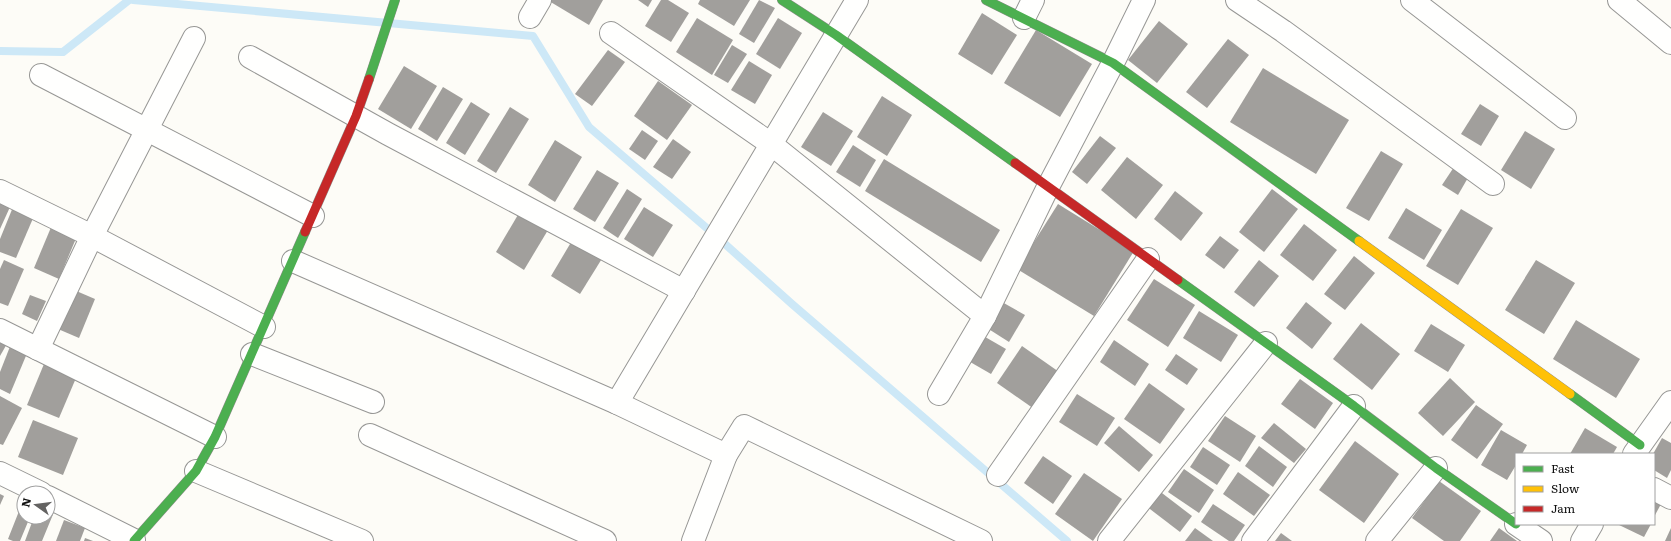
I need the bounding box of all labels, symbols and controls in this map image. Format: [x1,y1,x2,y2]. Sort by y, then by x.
legend [1515,453,1655,525]
text: Fast [1551,459,1575,477]
text: Slow [1551,479,1580,497]
north arrow [16,485,56,525]
text: N [16,496,34,509]
text: Jam [1551,499,1576,517]

